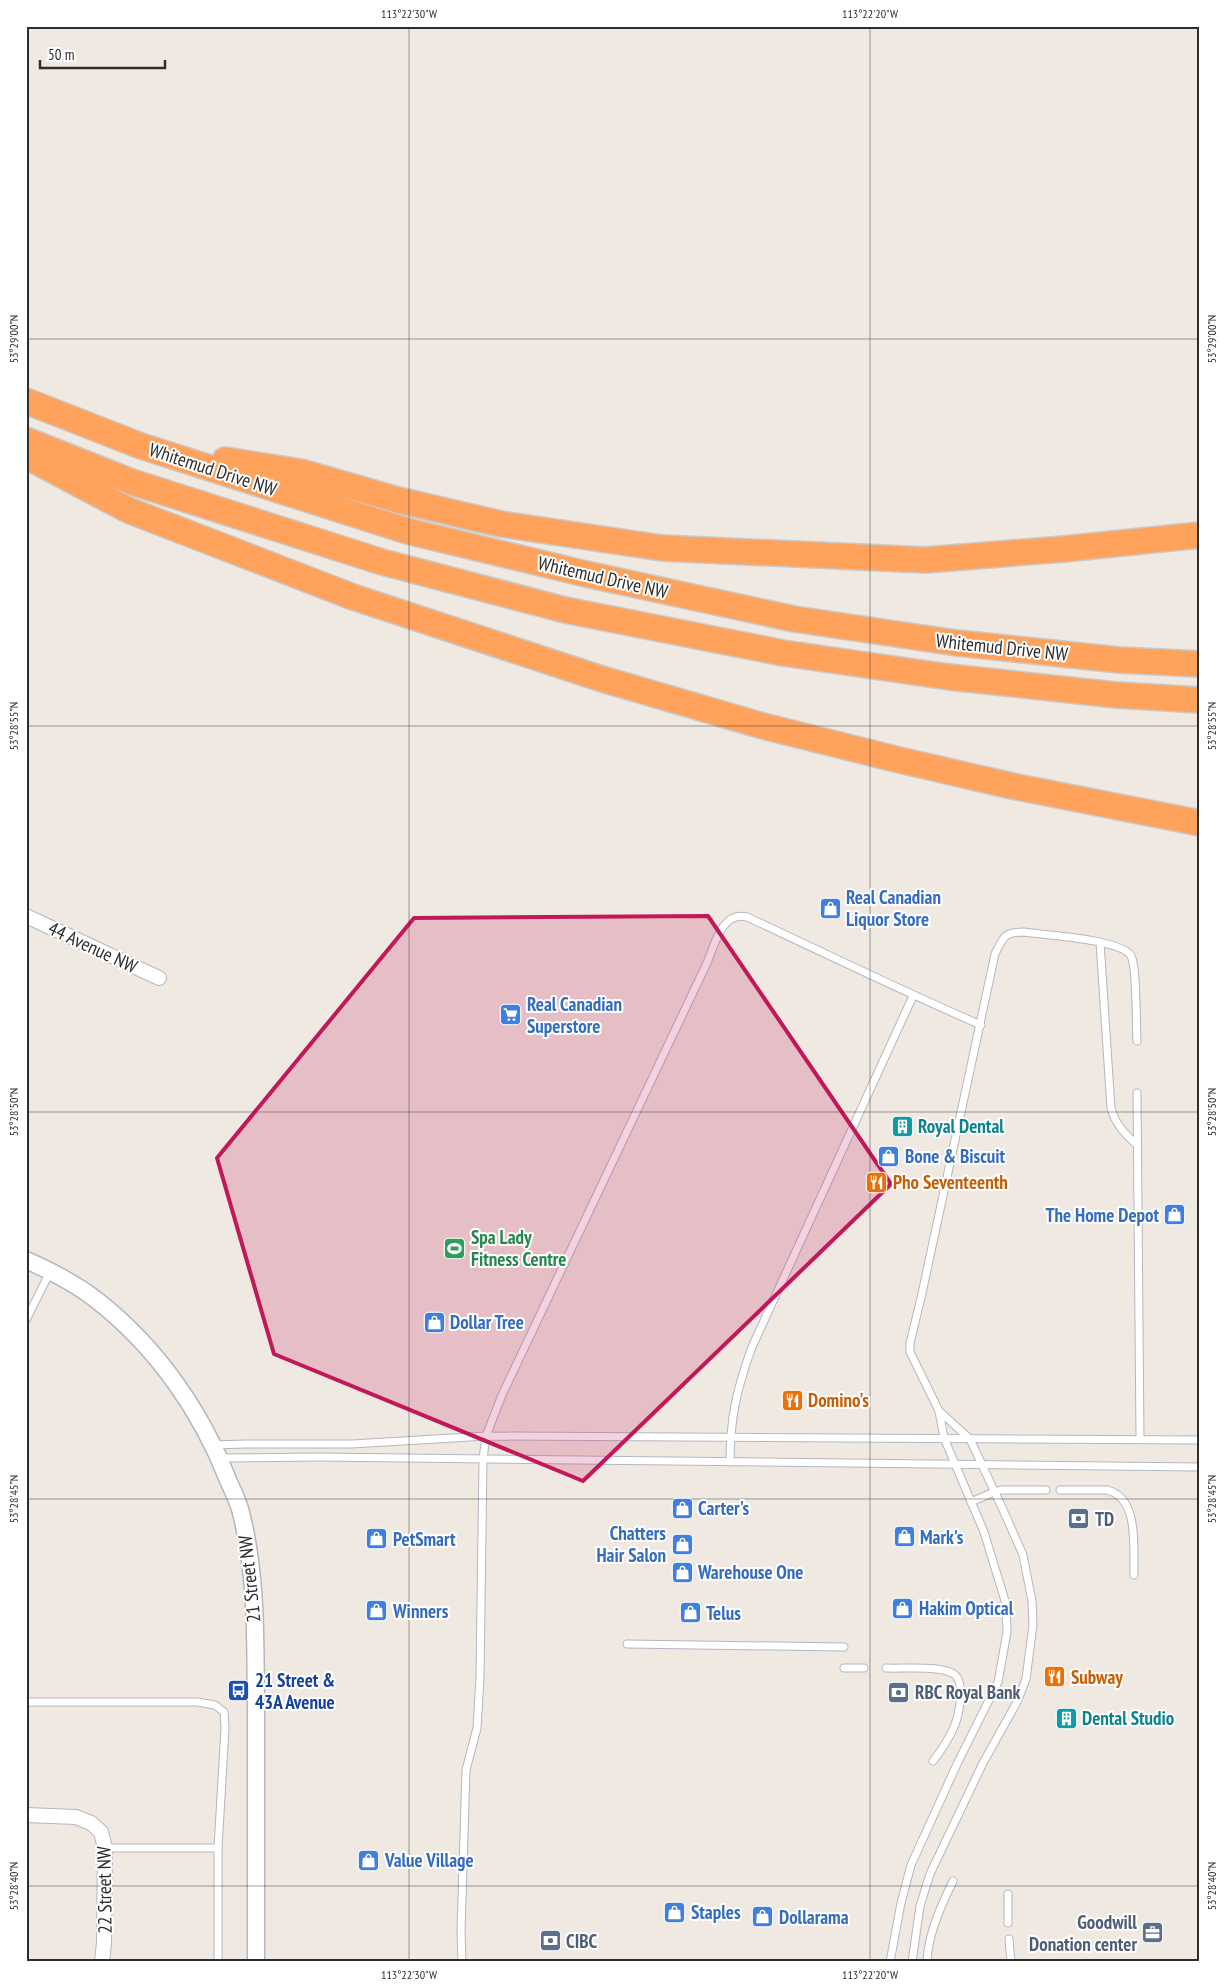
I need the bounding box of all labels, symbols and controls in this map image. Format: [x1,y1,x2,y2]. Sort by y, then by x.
text: 113°22'30"W [381,6,437,21]
text: 113°22'20"W [842,6,898,21]
scale bar [40,38,165,70]
text: 50 m [48,45,74,64]
text: 53°29'00"N [6,315,21,363]
text: 53°29'00"N [1204,315,1219,363]
street label: Whitemud Drive NW [146,437,280,501]
street label: Whitemud Drive NW [536,550,671,604]
street label: Whitemud Drive NW [935,628,1069,666]
text: 53°28'55"N [6,702,21,750]
text: 53°28'55"N [1204,702,1219,750]
place label: Real Canadian Liquor Store [846,885,941,931]
shop icon: Real Canadian Liquor Store [818,896,842,920]
street label: 44 Avenue NW [45,916,142,978]
place label: Real Canadian Superstore [527,992,622,1038]
supermarket icon: Real Canadian Superstore [499,1003,523,1027]
text: 53°28'50"N [6,1088,21,1136]
text: 53°28'50"N [1204,1088,1219,1136]
building icon: Royal Dental [890,1114,914,1138]
place label: Royal Dental [918,1114,1004,1138]
shop icon: Bone & Biscuit [877,1144,901,1168]
place label: Bone & Biscuit [905,1144,1006,1168]
restaurant icon: Pho Seventeenth [865,1170,889,1194]
place label: Pho Seventeenth [893,1170,1008,1194]
place label: The Home Depot [1045,1203,1159,1227]
shop icon: The Home Depot [1163,1203,1187,1227]
place label: Spa Lady Fitness Centre [471,1225,566,1271]
sports icon: Spa Lady Fitness Centre [443,1236,467,1260]
shop icon: Dollar Tree [422,1310,446,1334]
place label: Dollar Tree [450,1310,524,1334]
restaurant icon: Domino's [780,1388,804,1412]
place label: Domino's [808,1388,869,1412]
text: 53°28'45"N [6,1475,21,1523]
text: 53°28'45"N [1204,1475,1219,1523]
shop icon: Carter's [670,1496,694,1520]
place label: Carter's [698,1496,750,1520]
bank icon: TD [1067,1507,1091,1531]
place label: TD [1095,1507,1114,1531]
place label: Chatters Hair Salon [596,1521,666,1567]
shop icon: Mark's [892,1525,916,1549]
place label: Mark's [920,1525,964,1549]
shop icon: PetSmart [365,1527,389,1551]
place label: PetSmart [393,1527,456,1551]
shop icon: Chatters Hair Salon [670,1532,694,1556]
street label: 21 Street NW [232,1534,266,1624]
shop icon: Warehouse One [670,1560,694,1584]
place label: Warehouse One [697,1560,803,1584]
shop icon: Hakim Optical [891,1596,915,1620]
place label: Hakim Optical [919,1596,1014,1620]
shop icon: Winners [365,1599,389,1623]
place label: Winners [392,1599,449,1623]
shop icon: Telus [678,1601,702,1625]
place label: Telus [706,1601,741,1625]
restaurant icon: Subway [1043,1665,1067,1689]
place label: Subway [1071,1665,1123,1689]
place label: 21 Street & 43A Avenue [255,1668,335,1714]
bus stop icon: 21 Street & 43A Avenue [227,1679,251,1703]
bank icon: RBC Royal Bank [887,1680,911,1704]
place label: RBC Royal Bank [915,1680,1021,1704]
building icon: Dental Studio [1054,1706,1078,1730]
place label: Dental Studio [1082,1706,1174,1730]
street label: 22 Street NW [91,1846,117,1934]
shop icon: Value Village [357,1848,381,1872]
place label: Value Village [384,1848,474,1872]
text: 53°28'40"N [6,1862,21,1910]
text: 53°28'40"N [1204,1862,1219,1910]
shop icon: Staples [663,1900,687,1924]
place label: Staples [691,1900,741,1924]
shop icon: Dollarama [751,1905,775,1929]
place label: Dollarama [779,1905,849,1929]
place label: Goodwill Donation center [1029,1910,1137,1956]
office icon: Goodwill Donation center [1141,1921,1165,1945]
bank icon: CIBC [538,1929,562,1953]
place label: CIBC [566,1929,598,1953]
text: 113°22'30"W [381,1967,437,1982]
text: 113°22'20"W [842,1967,898,1982]

